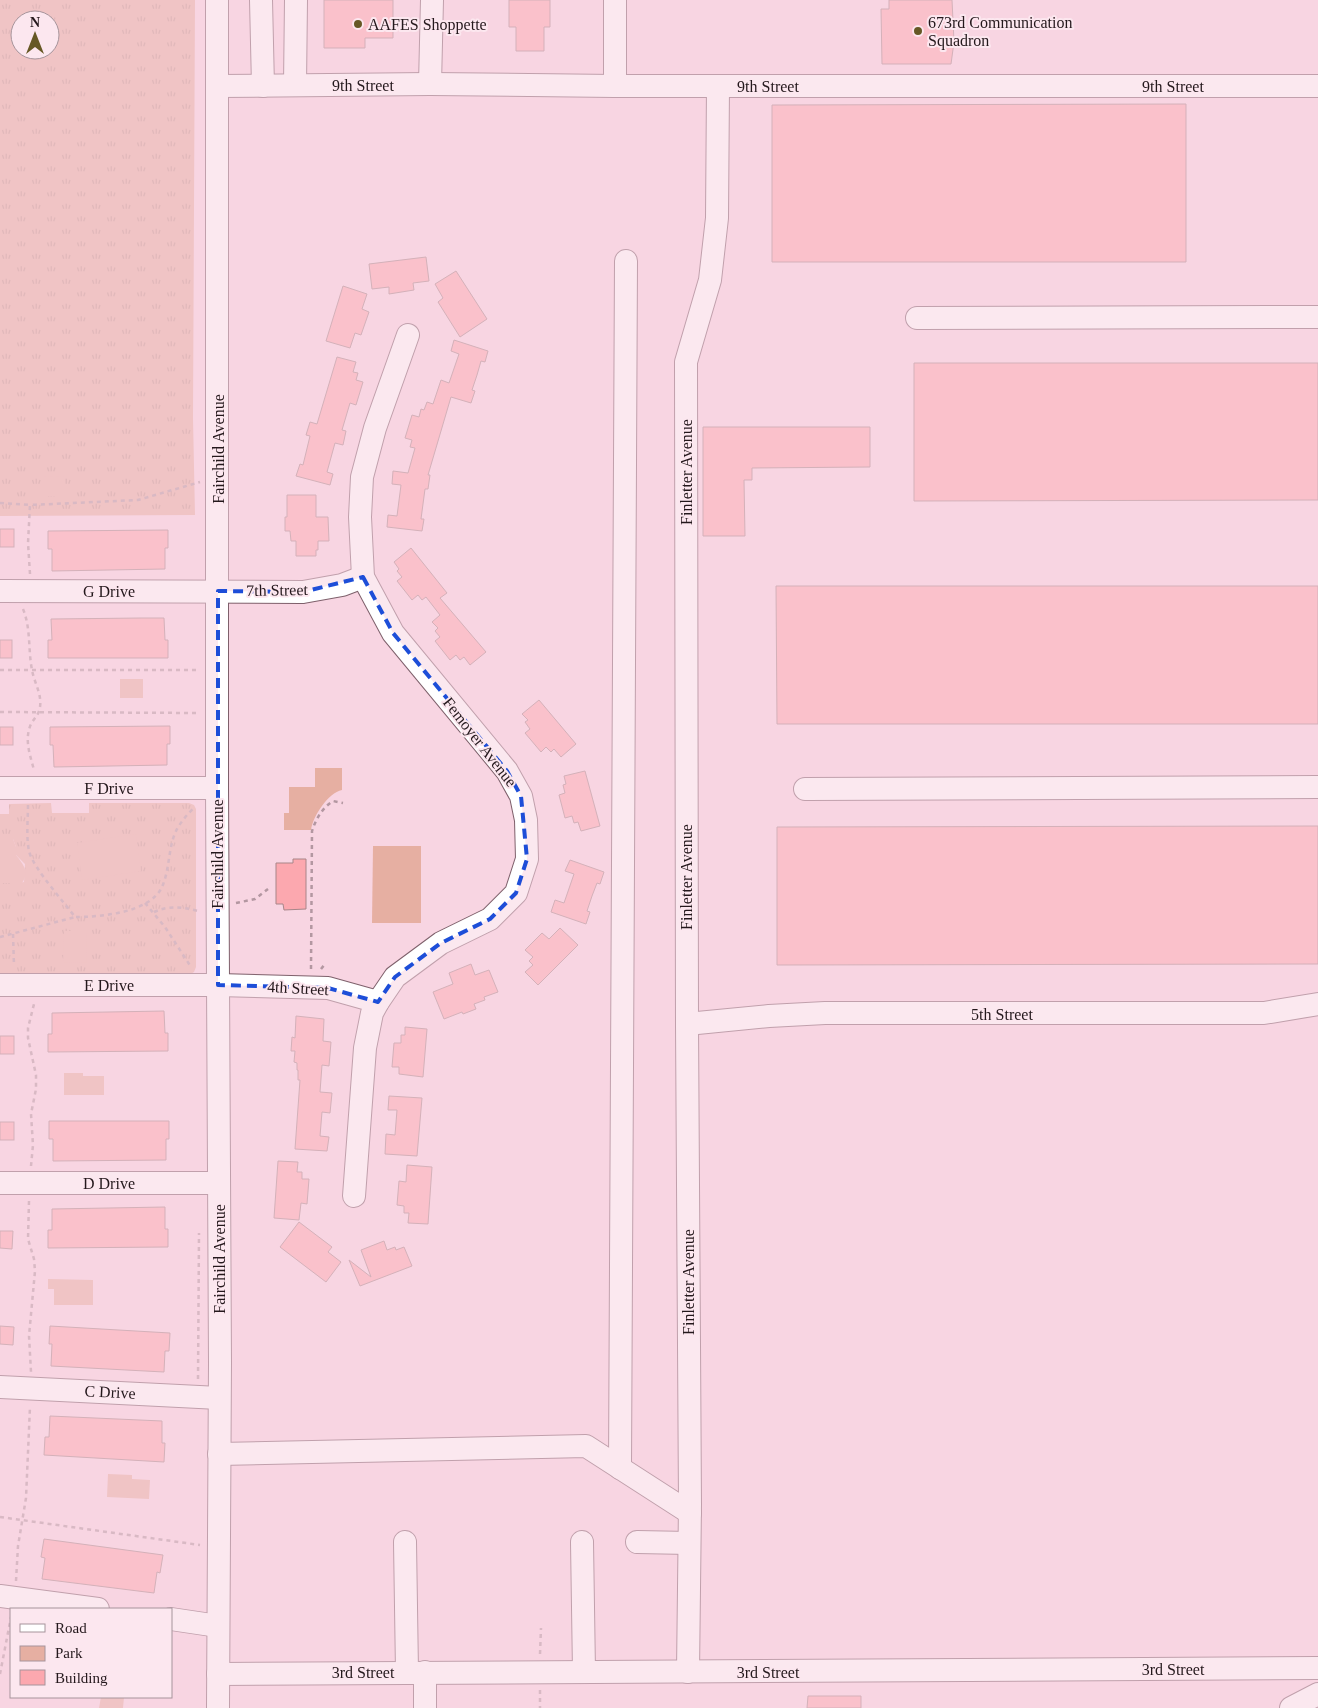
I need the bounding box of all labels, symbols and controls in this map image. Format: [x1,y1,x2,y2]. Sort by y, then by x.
north arrow [10,10,60,60]
place label: 673rd Communication Squadron [928,14,1072,50]
text: N [30,15,40,30]
place label: AAFES Shoppette [368,16,487,34]
marker: AAFES Shoppette [352,18,364,30]
marker: 673rd Communication Squadron [912,25,924,37]
street label: 9th Street [332,77,394,94]
street label: 9th Street [737,78,799,95]
street label: 9th Street [1142,78,1204,95]
street label: Fairchild Avenue [210,394,227,504]
street label: Finletter Avenue [678,419,695,525]
street label: 7th Street [246,581,309,599]
street label: G Drive [83,583,135,600]
street label: Femoyer Avenue [439,694,520,791]
street label: F Drive [84,780,134,797]
street label: Fairchild Avenue [209,799,226,909]
street label: Finletter Avenue [678,824,695,930]
street label: E Drive [84,977,134,994]
street label: 4th Street [267,978,330,998]
street label: 5th Street [971,1006,1033,1023]
street label: D Drive [83,1175,135,1192]
street label: Fairchild Avenue [211,1204,228,1314]
street label: Finletter Avenue [680,1229,697,1335]
street label: C Drive [84,1382,136,1402]
legend [10,1608,172,1698]
text: Road [55,1620,87,1636]
text: Park [55,1645,83,1661]
street label: 3rd Street [1142,1661,1205,1678]
street label: 3rd Street [332,1664,395,1681]
street label: 3rd Street [737,1664,800,1681]
text: Building [55,1670,108,1686]

